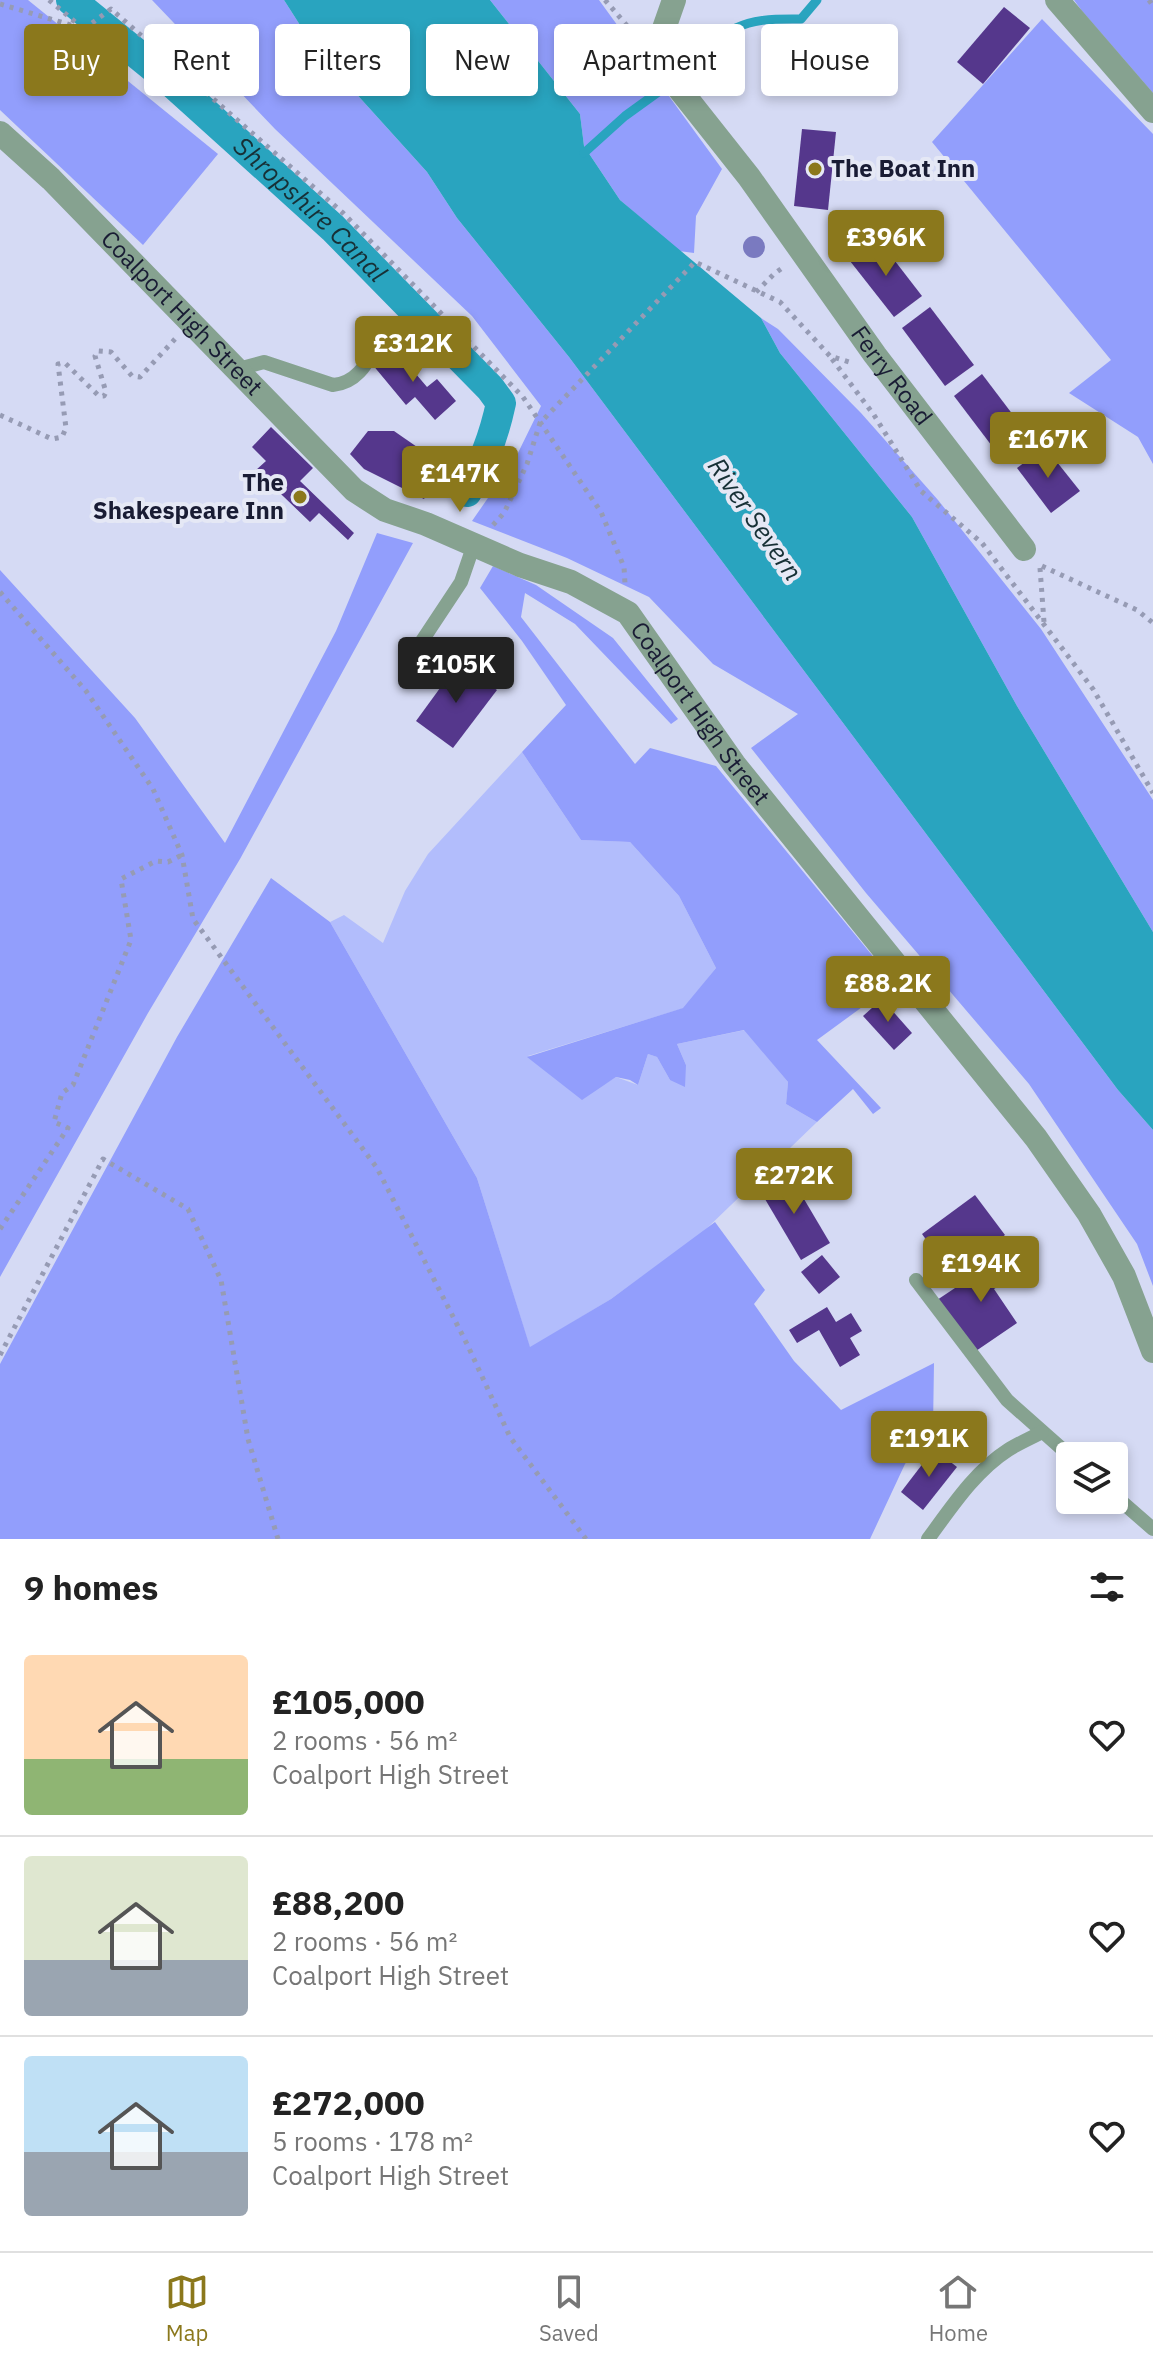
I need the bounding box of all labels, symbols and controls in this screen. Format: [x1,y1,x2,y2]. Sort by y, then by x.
chip: Buy [24,24,128,96]
chip: Rent [144,24,259,96]
chip: Filters [275,24,410,96]
chip: New [426,24,538,96]
chip: Apartment [554,24,745,96]
chip: House [761,24,898,96]
water label: Shropshire Canal [227,129,395,289]
place label: The Boat Inn [831,152,975,184]
marker: The Boat Inn [806,160,824,178]
pin: £396K [830,210,942,278]
text: £396K [846,219,926,253]
street label: Coalport High Street [95,223,270,402]
pin: £312K [357,316,469,384]
street label: Ferry Road [844,319,940,431]
text: £312K [373,325,453,359]
pin: £167K [992,412,1104,480]
text: £167K [1008,421,1088,455]
pin: £147K [404,446,516,514]
water label: River Severn [701,450,811,586]
text: £147K [420,455,500,489]
place label: The Shakespeare Inn [93,466,284,526]
marker: The Shakespeare Inn [291,488,309,506]
street label: Coalport High Street [624,615,778,811]
pin: £105K [400,637,512,705]
text: £105K [416,646,496,680]
pin: £88.2K [823,956,953,1024]
text: £88.2K [844,965,932,999]
pin: £272K [738,1148,850,1216]
text: £272K [754,1157,834,1191]
pin: £194K [925,1236,1037,1304]
text: £194K [941,1245,1021,1279]
pin: £191K [873,1411,985,1479]
text: £191K [889,1420,969,1454]
map controls [1056,1442,1128,1514]
button: layers [1056,1442,1128,1514]
text: 9 homes [24,1565,159,1609]
icon: filters [1085,1565,1129,1609]
text: £105,000 [272,1679,425,1723]
icon: home [88,1687,184,1783]
icon: heart [1085,1713,1129,1757]
text: 2 rooms · 56 m² [272,1723,457,1757]
text: Coalport High Street [272,1757,509,1791]
text: £88,200 [272,1880,404,1924]
icon: home [88,1888,184,1984]
icon: heart [1085,1914,1129,1958]
text: 2 rooms · 56 m² [272,1924,457,1958]
text: Coalport High Street [272,1958,509,1992]
text: £272,000 [272,2080,425,2124]
icon: home [88,2088,184,2184]
icon: heart [1085,2114,1129,2158]
text: 5 rooms · 178 m² [272,2124,473,2158]
text: Coalport High Street [272,2158,509,2192]
tab: Map [165,2270,209,2347]
tab: Saved [539,2270,599,2347]
tab: Home [929,2270,988,2347]

